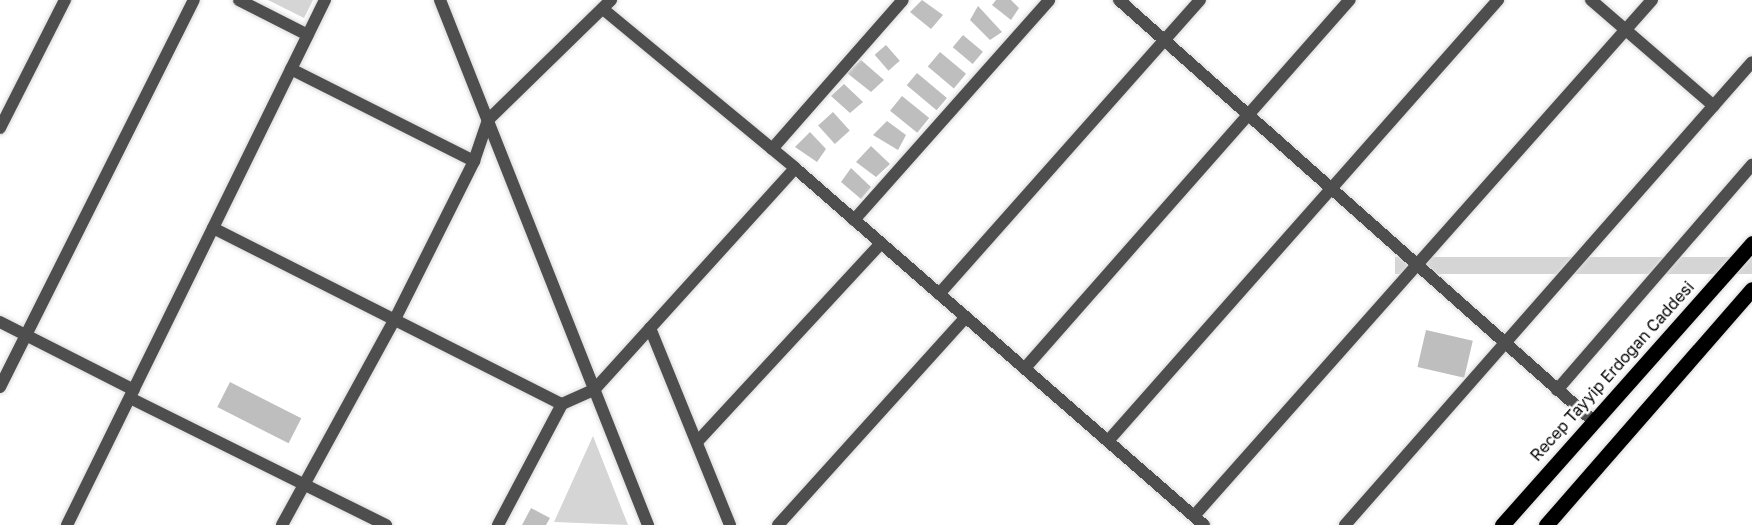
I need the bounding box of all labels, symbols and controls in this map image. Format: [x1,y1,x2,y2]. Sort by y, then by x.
street label: Recep Tayyip Erdoğan Caddesi [1526,277,1698,465]

